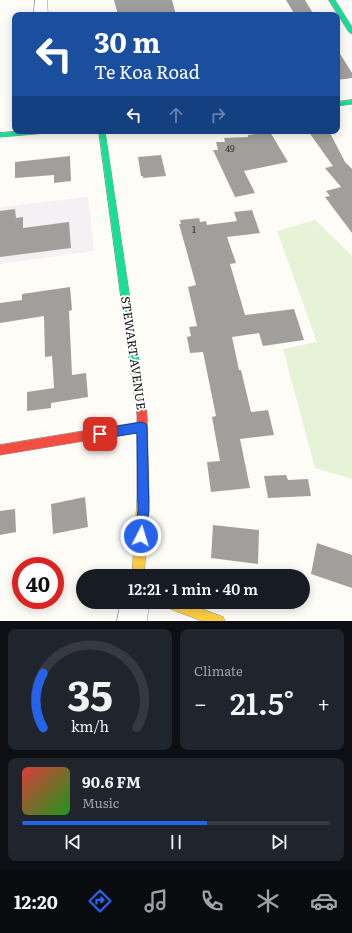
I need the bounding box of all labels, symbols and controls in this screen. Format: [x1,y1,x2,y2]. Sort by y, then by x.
text: 30 m [94,20,160,62]
icon: left [28,28,80,80]
text: Te Koa Road [94,58,200,85]
icon: left [123,104,145,126]
icon: ahead [165,104,187,126]
icon: right [207,104,229,126]
house number: 49 [225,141,235,155]
house number: 1 [192,221,196,236]
street label: STEWART AVENUE [117,295,151,411]
pin [83,417,117,451]
icon: arrive [89,423,111,445]
position arrow [120,515,162,557]
speed limit sign: 40 [12,557,64,609]
text: 12:21 · 1 min · 40 m [128,577,258,600]
text: 35 [67,661,113,723]
text: Climate [194,661,243,680]
text: 21.5° [230,680,294,724]
text: − [194,686,207,719]
text: + [317,686,330,719]
text: km/h [71,714,110,735]
text: 90.6 FM [82,770,141,793]
text: Music [82,793,119,812]
icon: previous [62,831,84,853]
icon: pause [165,831,187,853]
icon: next [268,831,290,853]
icon: directions [86,887,114,915]
icon: music [142,887,170,915]
icon: phone [198,887,226,915]
icon: climate [254,887,282,915]
icon: car [310,887,338,915]
text: 12:20 [14,888,58,915]

